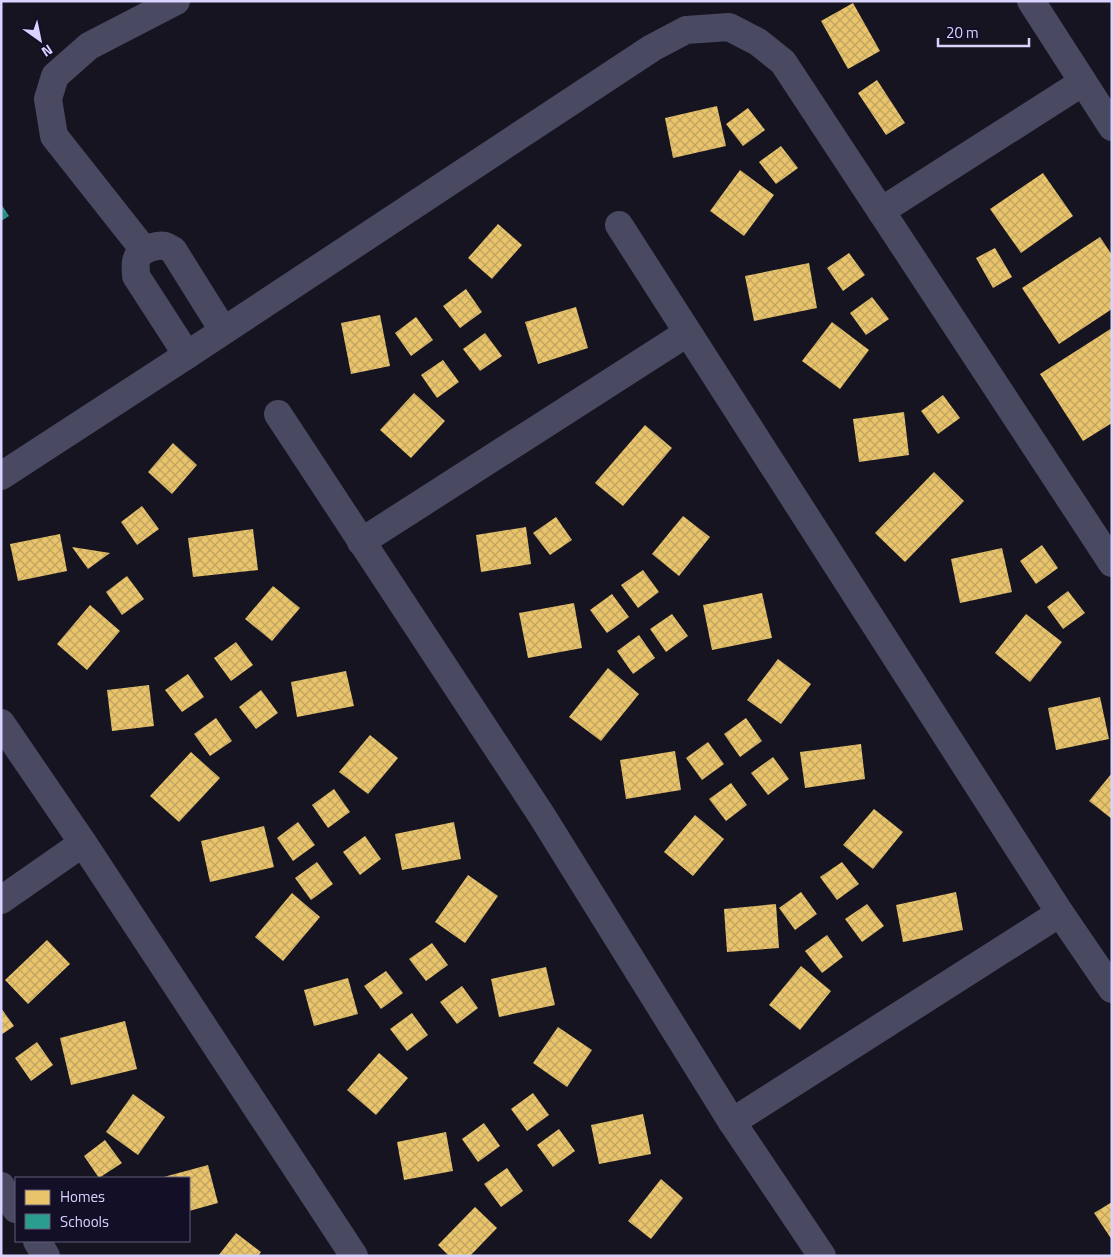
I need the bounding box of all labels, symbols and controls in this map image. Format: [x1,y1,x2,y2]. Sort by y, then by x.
north arrow [15,15,65,65]
scale bar [938,15,1029,47]
text: 20 m [946,21,979,44]
text: N [38,40,57,63]
legend [15,1177,190,1242]
text: Homes [60,1185,105,1208]
text: Schools [60,1210,109,1233]

